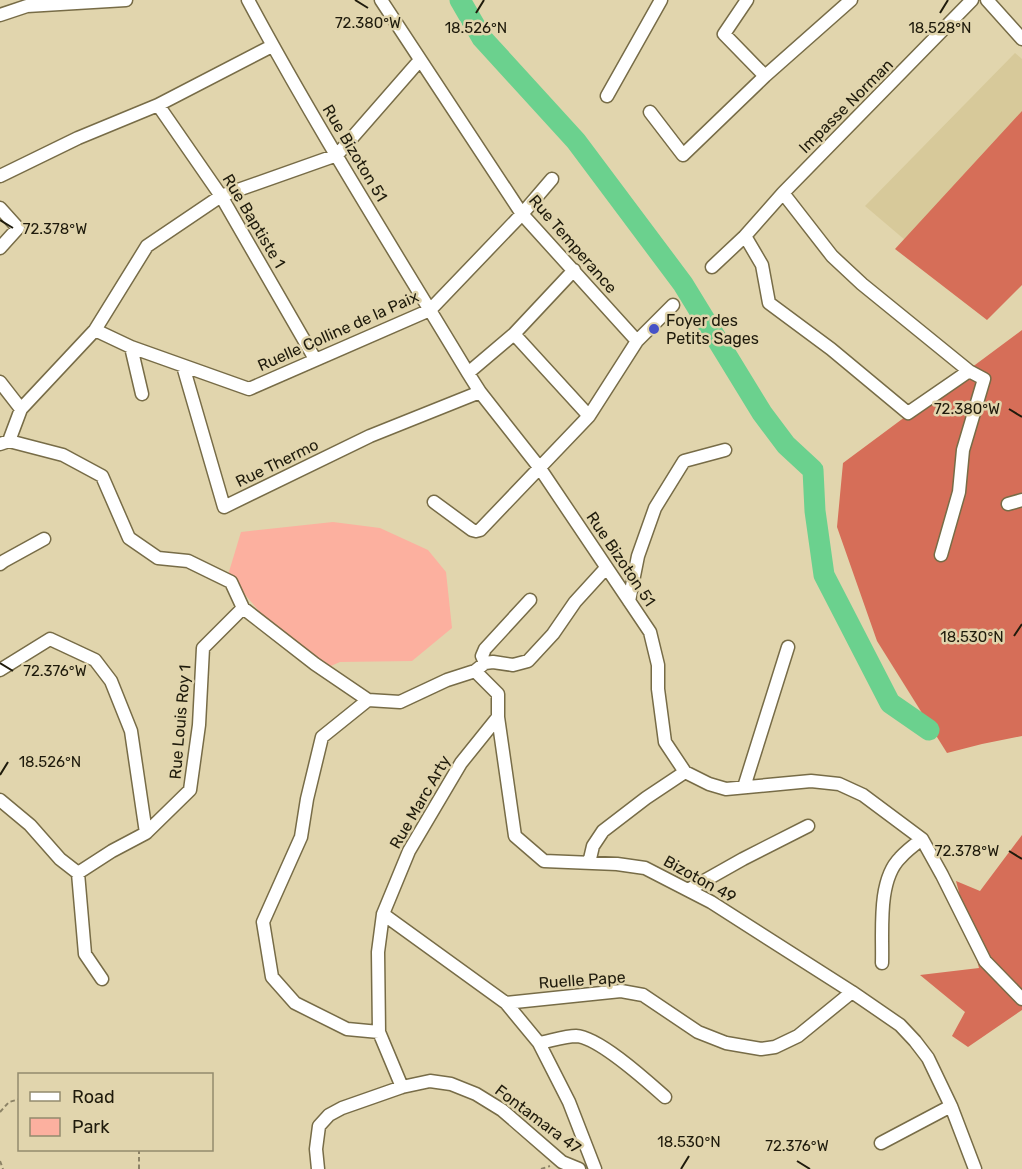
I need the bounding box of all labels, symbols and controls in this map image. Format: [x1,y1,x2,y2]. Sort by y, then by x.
text: 72.380°W [335,14,401,32]
text: 18.526°N [445,19,507,37]
text: 18.528°N [908,19,972,37]
street label: Impasse Norman [795,55,897,157]
street label: Rue Bizoton 51 [319,101,391,205]
street label: Rue Baptiste 1 [219,171,289,271]
street label: Rue Temperance [525,191,621,297]
text: 72.378°W [23,220,87,238]
street label: Ruelle Colline de la Paix [255,287,422,375]
place label: Foyer des Petits Sages [666,311,759,348]
marker: Foyer des Petits Sages [647,322,661,336]
text: 72.380°W [934,400,1000,418]
street label: Rue Thermo [233,435,321,491]
street label: Rue Bizoton 51 [582,508,660,610]
text: 18.530°N [940,628,1004,646]
text: 72.376°W [23,662,87,680]
street label: Rue Louis Roy 1 [166,664,194,780]
street label: Rue Marc Arty [386,752,454,852]
text: 18.526°N [19,753,81,771]
text: 72.378°W [935,842,999,860]
street label: Bizoton 49 [660,851,740,907]
street label: Ruelle Pape [538,967,626,993]
legend [18,1073,213,1151]
street label: Fontamara 47 [491,1081,585,1157]
text: Road [72,1086,115,1108]
text: Park [72,1116,110,1138]
text: 18.530°N [657,1133,721,1151]
text: 72.376°W [765,1137,829,1155]

